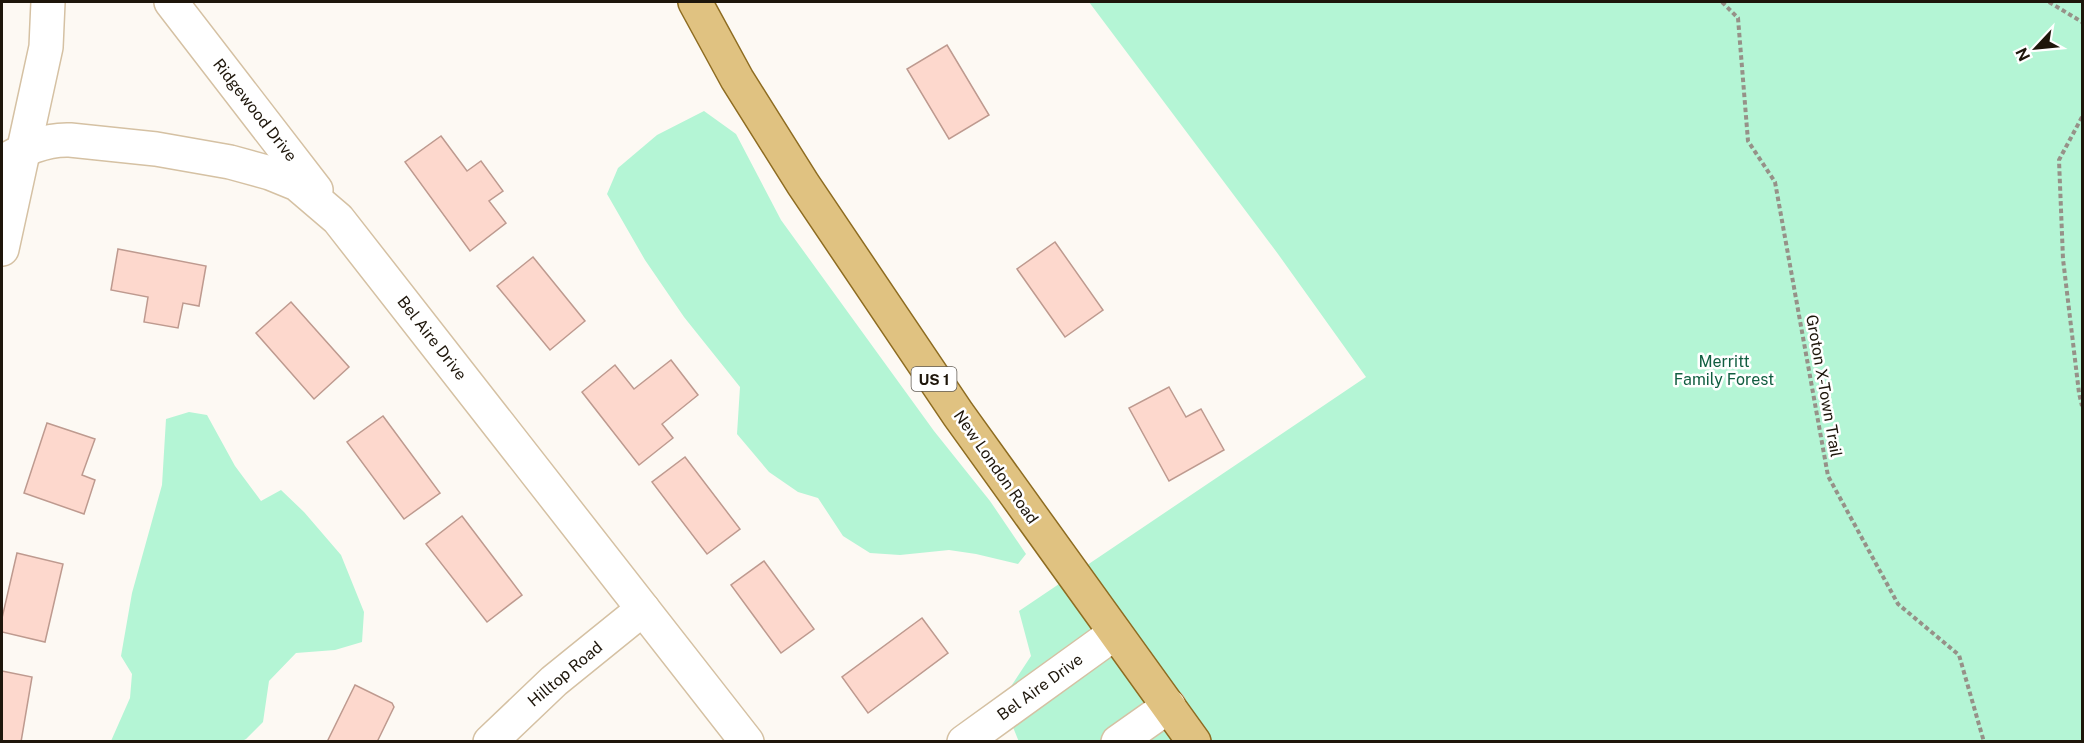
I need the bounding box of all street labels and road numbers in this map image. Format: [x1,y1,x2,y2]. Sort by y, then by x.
street label: Ridgewood Drive [209,55,301,165]
street label: Bel Aire Drive [393,292,471,384]
street label: Groton X-Town Trail [1802,313,1846,459]
road number: US 1 [912,367,956,391]
street label: New London Road [950,407,1042,527]
street label: Hilltop Road [524,637,606,711]
street label: Bel Aire Drive [993,650,1087,724]

